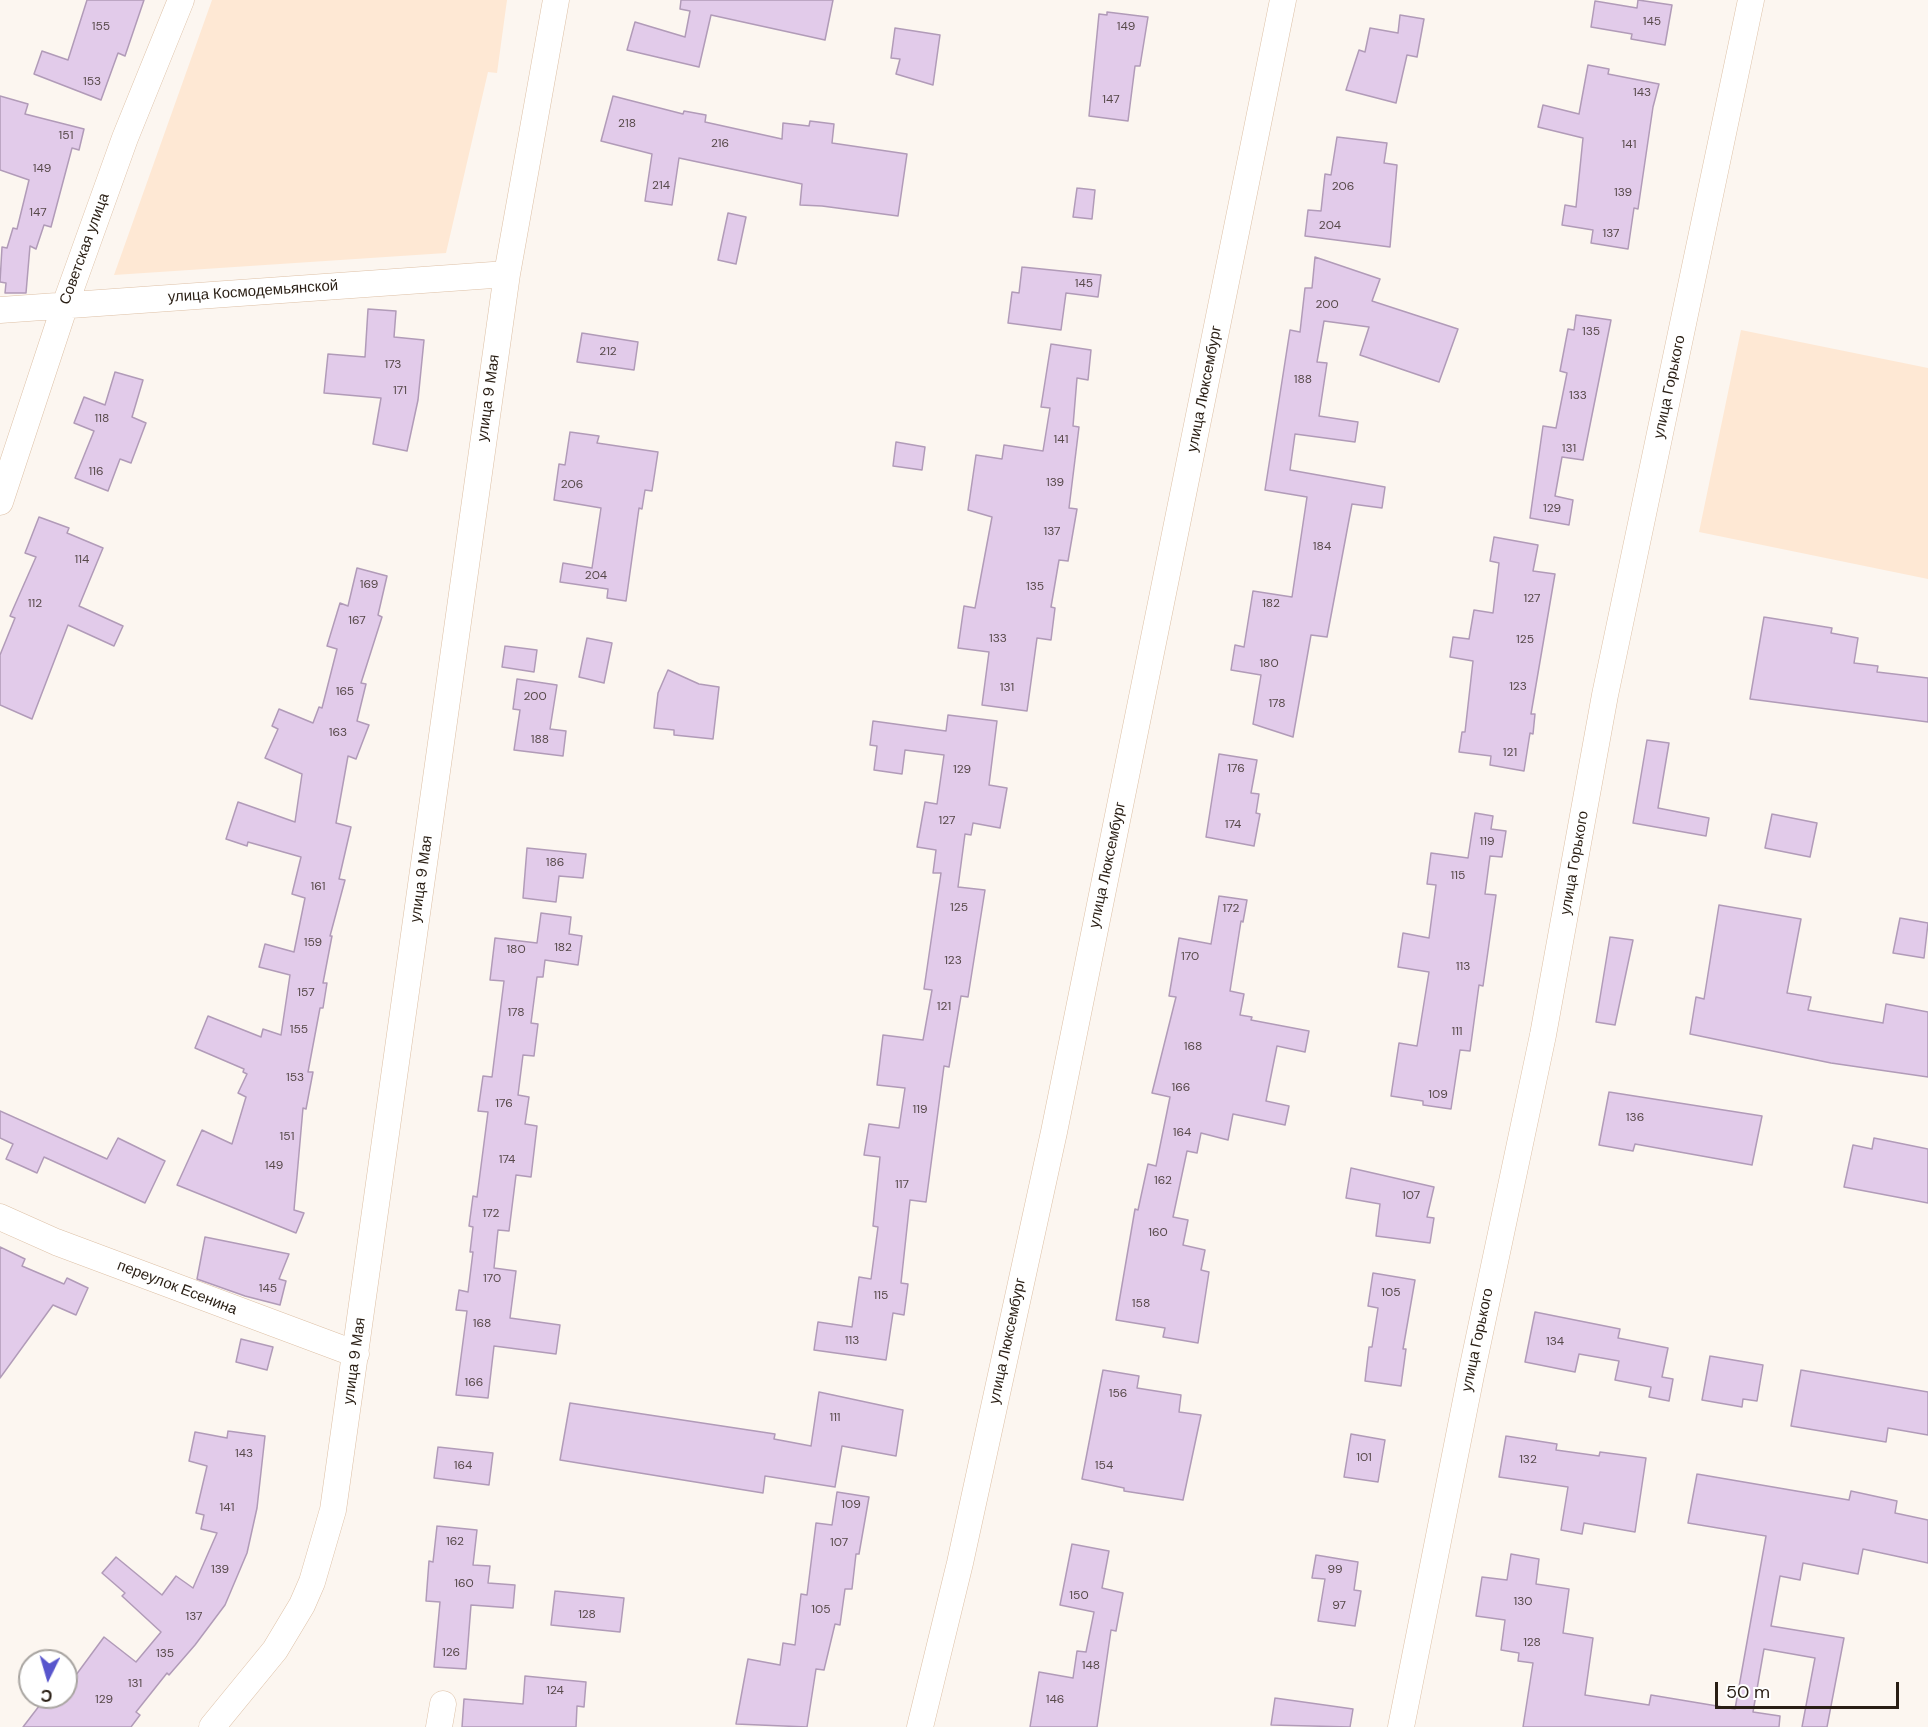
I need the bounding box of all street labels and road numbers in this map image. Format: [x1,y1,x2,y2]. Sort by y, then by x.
street label: Советская улица [56,191,114,307]
street label: улица Космодемьянской [167,277,339,307]
street label: улица Люксембург [1184,324,1226,454]
street label: улица Горького [1650,334,1690,440]
street label: улица 9 Мая [474,353,504,443]
street label: улица Люксембург [1086,800,1130,930]
street label: улица Горького [1557,810,1593,916]
street label: улица 9 Мая [407,834,437,924]
street label: переулок Есенина [115,1257,239,1319]
street label: улица Люксембург [986,1276,1030,1406]
street label: улица Горького [1458,1287,1498,1393]
street label: улица 9 Мая [340,1316,370,1406]

